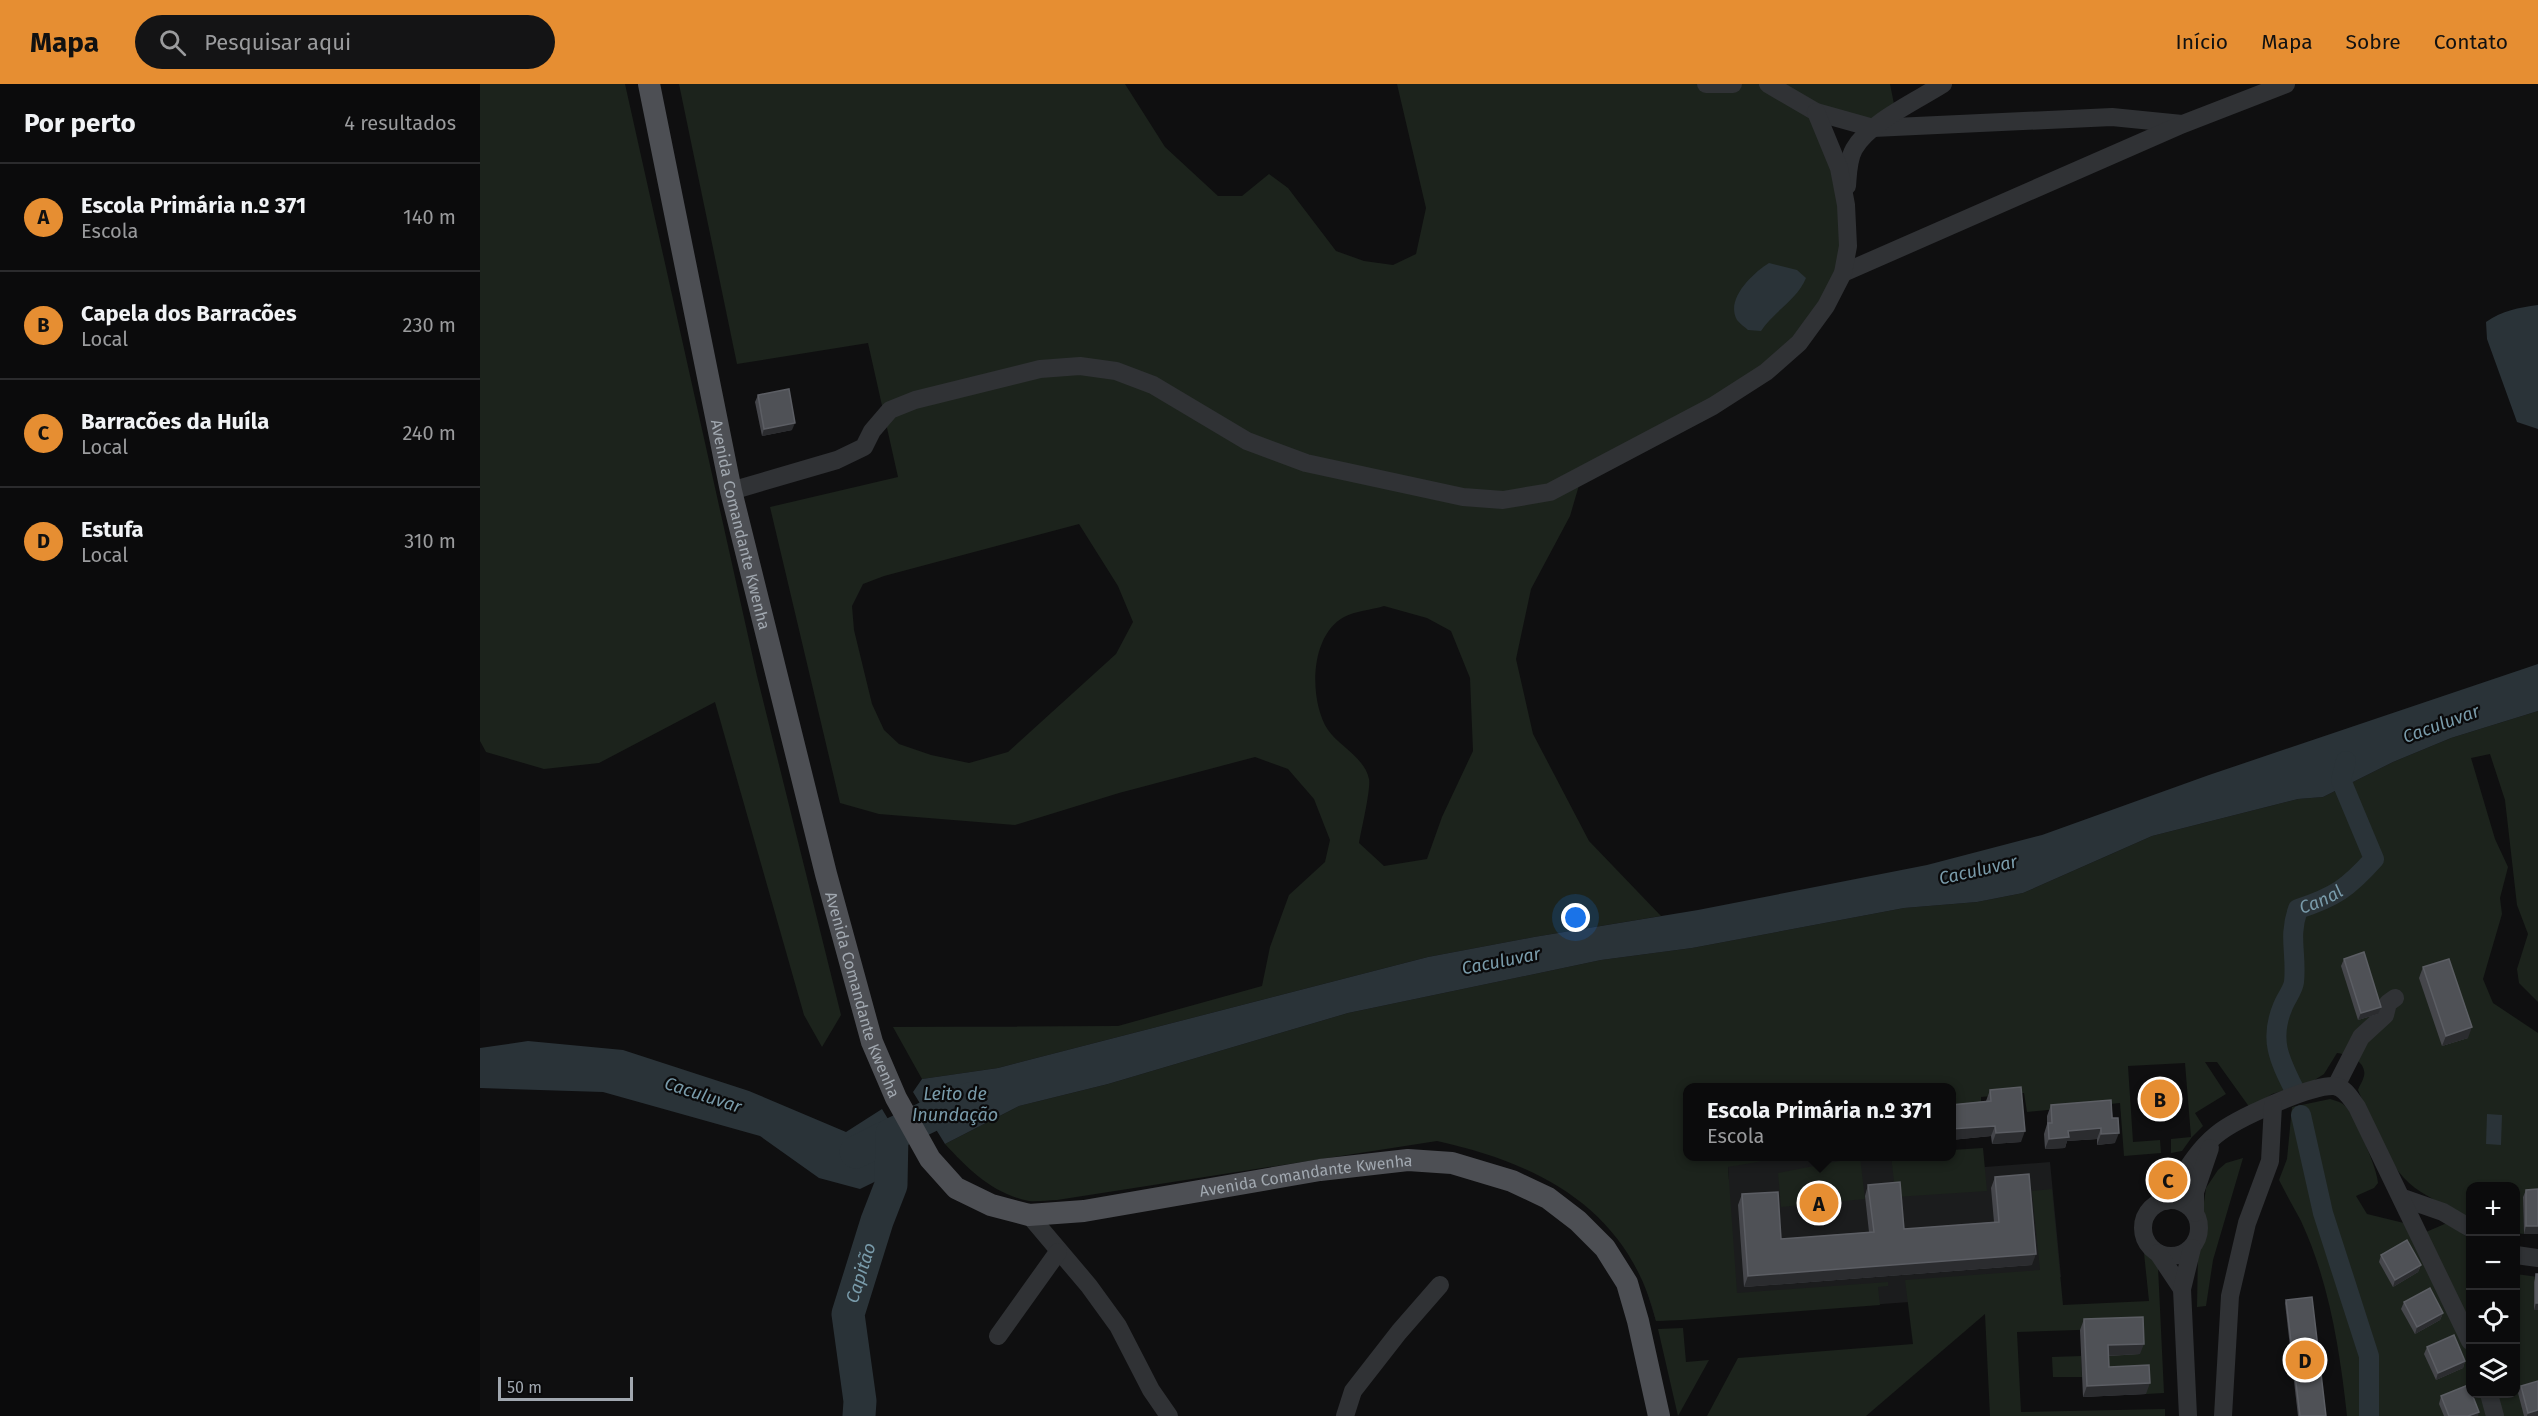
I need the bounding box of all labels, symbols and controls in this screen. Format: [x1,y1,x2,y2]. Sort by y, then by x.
search box [135,15,555,69]
text: Mapa [30,26,99,59]
icon: search [156,26,189,59]
text: Pesquisar aqui [204,29,351,56]
text: Início [2175,29,2228,55]
text: Mapa [2261,29,2313,55]
text: Sobre [2346,29,2401,55]
text: Contato [2434,29,2508,55]
text: Por perto [24,108,136,139]
text: 4 resultados [344,111,456,135]
text: Escola Primária n.º 371 [81,192,306,219]
text: A [38,205,49,229]
text: 140 m [403,205,456,229]
text: Escola [81,219,138,243]
text: Capela dos Barracões [81,300,297,327]
text: B [37,313,50,337]
text: 230 m [403,313,456,337]
text: Local [81,327,128,351]
text: Barracões da Huíla [81,408,269,435]
street label: Avenida Comandante Kwenha [707,418,774,632]
text: C [38,421,49,445]
text: 240 m [402,421,456,445]
text: Local [81,435,128,459]
text: Estufa [81,516,144,543]
text: D [37,529,50,553]
text: 310 m [404,529,456,553]
text: Local [81,543,128,567]
water label: Caculuvar [2400,700,2483,748]
water label: Caculuvar [1937,850,2021,890]
water label: Canal [2296,880,2347,919]
street label: Avenida Comandante Kwenha [821,890,904,1101]
your location [1561,903,1590,932]
water label: Caculuvar [1460,942,1543,979]
water label: Caculuvar [662,1072,745,1118]
pin: B [2140,1076,2180,1122]
water label: Leito de Inundação [912,1083,998,1126]
popup [1683,1083,1956,1161]
text: Escola Primária n.º 371 [1707,1097,1932,1124]
text: Escola [1707,1124,1764,1148]
street label: Avenida Comandante Kwenha [1198,1151,1413,1201]
pin: C [2148,1158,2188,1202]
pin: A [1800,1180,1838,1226]
map controls [2466,1182,2520,1398]
button: + [2466,1182,2520,1236]
button: − [2466,1236,2520,1290]
water label: Capitão [841,1240,881,1306]
button: locate [2466,1290,2520,1344]
pin: D [2286,1338,2324,1382]
button: layers [2466,1344,2520,1398]
scale bar [498,1374,633,1402]
text: 50 m [507,1378,542,1397]

